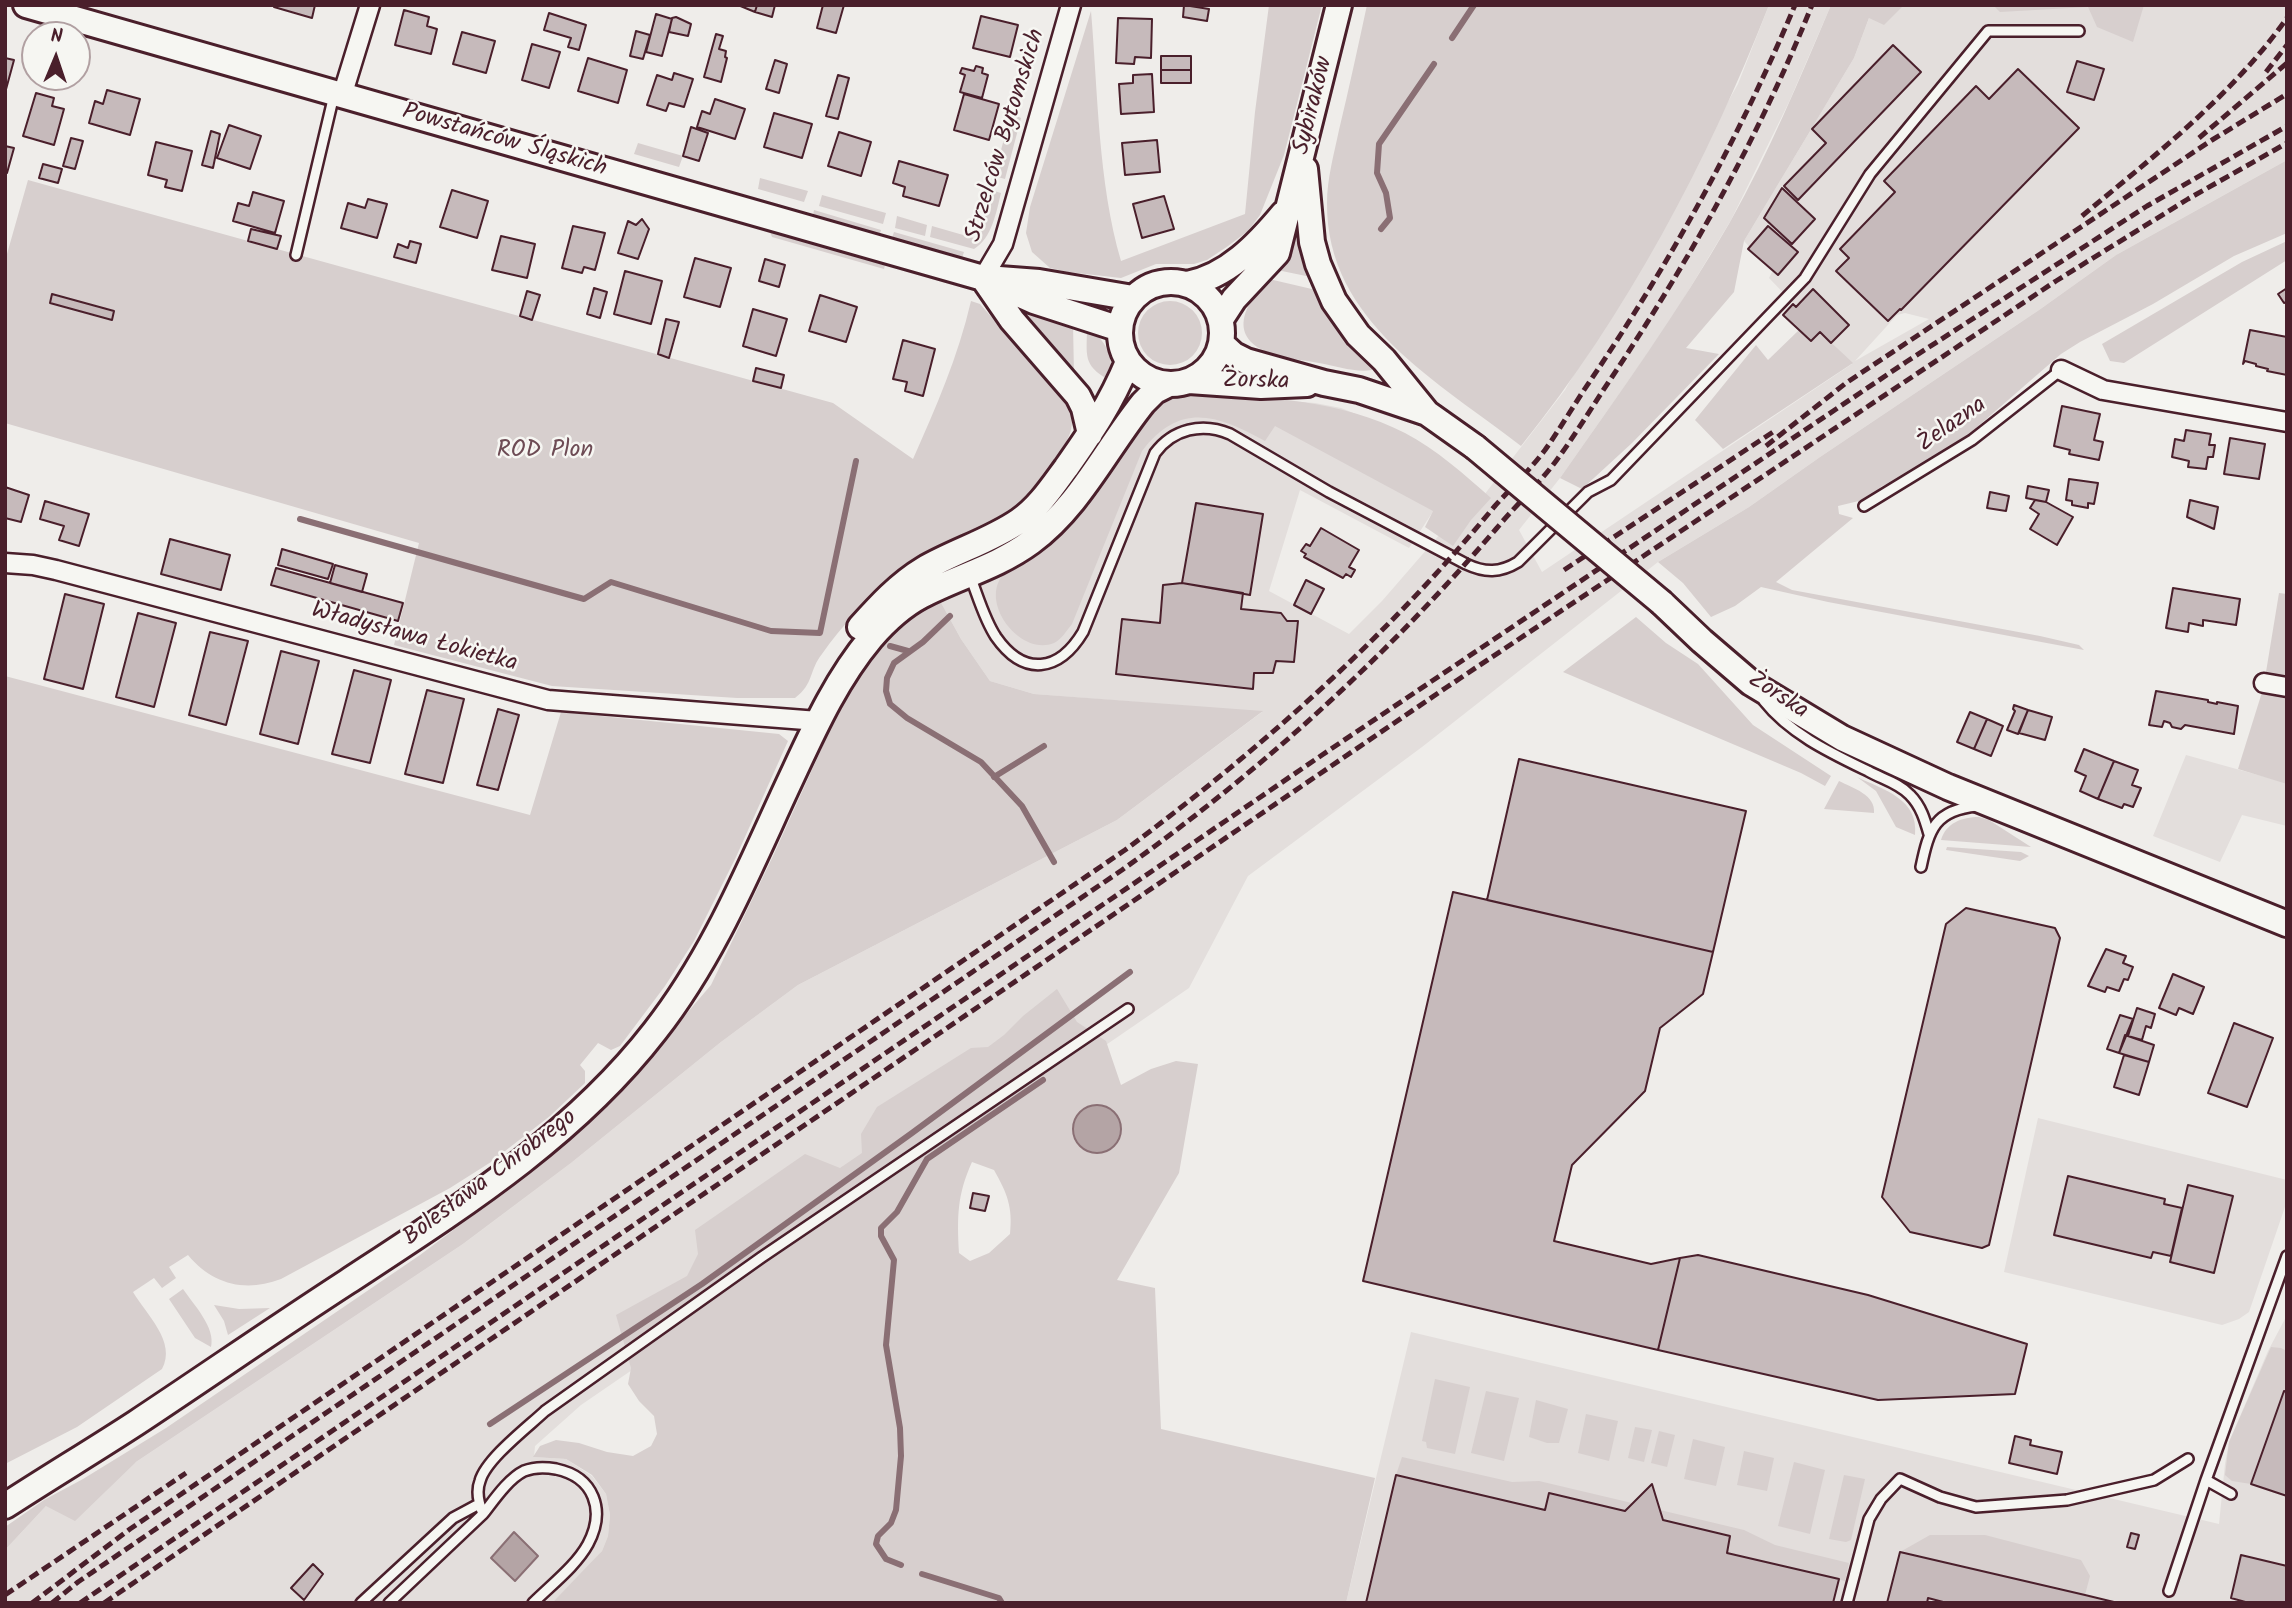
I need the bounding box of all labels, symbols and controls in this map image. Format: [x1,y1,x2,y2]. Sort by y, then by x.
north arrow [21,21,91,91]
text: N [50,22,63,52]
street label: Strzelców Bytomskich [961,26,1053,246]
street label: Sybiraków [1289,54,1341,158]
street label: Powstańców Śląskich [398,99,610,185]
street label: Żorska [1223,368,1289,398]
street label: Żelazna [1913,392,1993,460]
park label: ROD Plon [497,438,593,466]
street label: Władysława Łokietka [308,598,520,680]
street label: Żorska [1741,667,1813,727]
street label: Bolesława Chrobrego [399,1104,583,1254]

